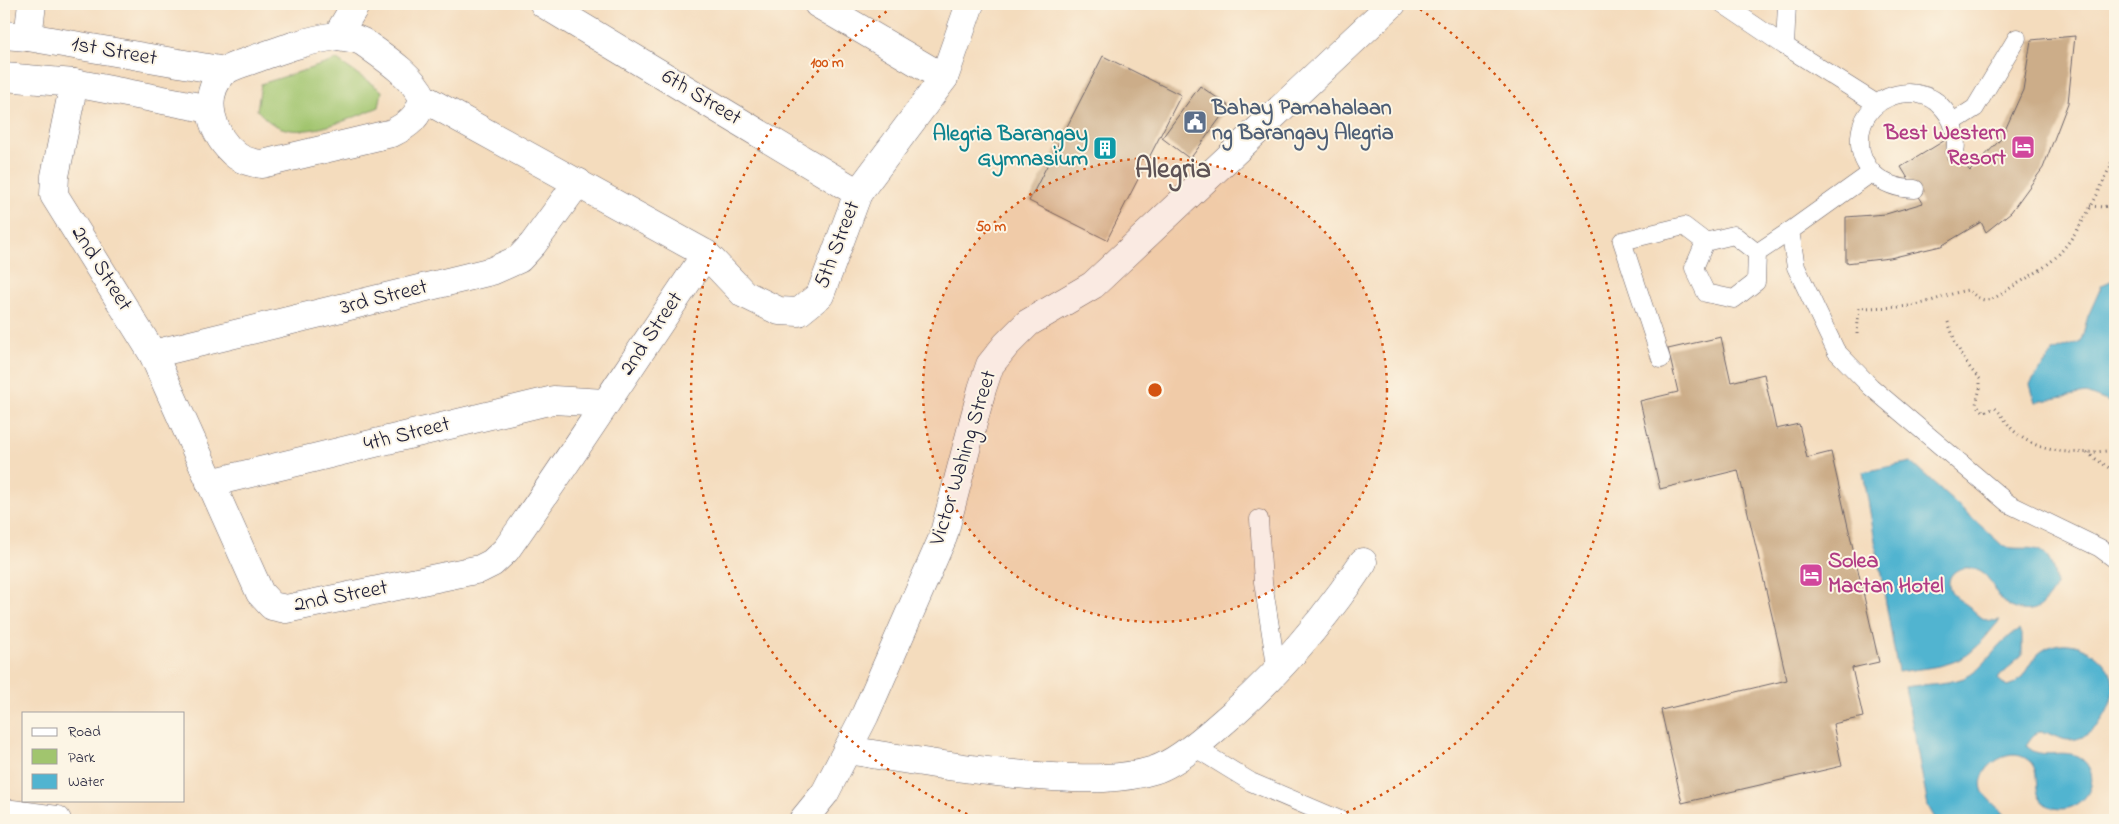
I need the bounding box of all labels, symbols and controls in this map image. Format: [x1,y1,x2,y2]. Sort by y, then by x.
street label: 1st Street [69,29,160,75]
text: 100 m [810,52,844,74]
street label: 6th Street [655,62,748,135]
place label: Bahay Pamahalaan ng Barangay Alegria [1211,93,1394,151]
public building icon: Bahay Pamahalaan ng Barangay Alegria [1182,109,1208,135]
place label: Best Western Resort [1883,118,2007,175]
place label: Alegria Barangay Gymnasium [933,119,1088,177]
hotel icon: Best Western Resort [2010,134,2036,160]
building icon: Alegria Barangay Gymnasium [1092,135,1118,161]
district label: Alegria [1135,150,1211,192]
street label: 5th Street [807,196,870,293]
text: 50 m [976,216,1007,238]
street label: 2nd Street [62,220,140,318]
street label: 3rd Street [337,272,432,324]
street label: 2nd Street [612,285,692,382]
street label: Victor Wahing Street [922,366,1007,551]
centre of rings [1146,381,1164,399]
street label: 4th Street [361,409,454,461]
place label: Solea Mactan Hotel [1828,546,1944,603]
hotel icon: Solea Mactan Hotel [1798,562,1824,588]
street label: 2nd Street [291,572,391,622]
legend [22,712,185,802]
text: Road [68,721,101,743]
text: Park [68,747,96,769]
text: Water [68,771,104,793]

